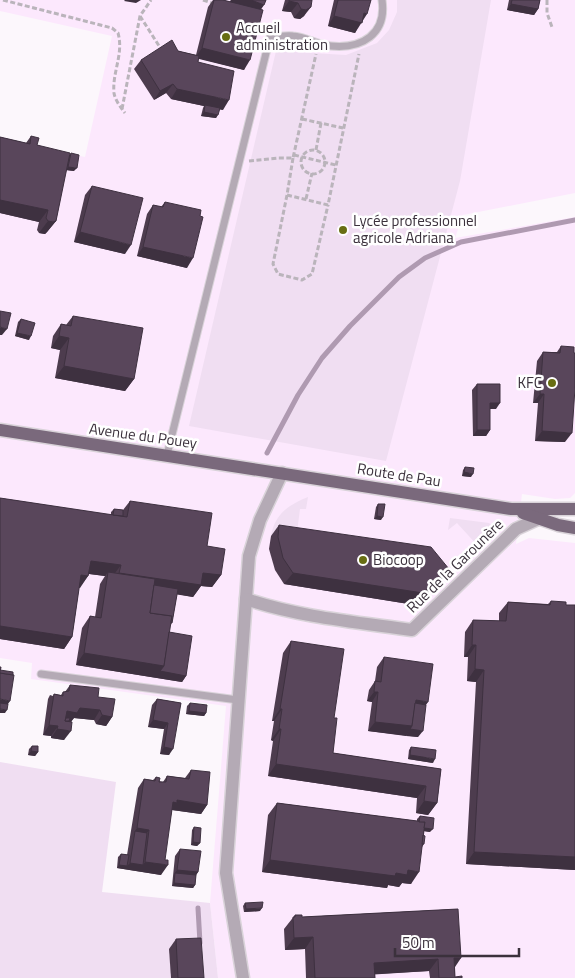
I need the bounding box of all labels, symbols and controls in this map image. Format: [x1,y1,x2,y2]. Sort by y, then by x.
place label: Accueil administration [236,16,328,56]
marker: Accueil administration [220,31,232,43]
place label: Lycée professionnel agricole Adriana [353,209,477,249]
marker: Lycée professionnel agricole Adriana [337,224,349,236]
place label: KFC [518,371,542,394]
marker: KFC [546,377,558,389]
street label: Avenue du Pouey [88,417,199,454]
street label: Route de Pau [356,457,442,492]
street label: Rue de la Garounère [401,513,508,618]
place label: Biocoop [373,548,424,571]
marker: Biocoop [357,554,369,566]
scale bar [395,926,519,958]
text: 50 m [402,931,435,954]

